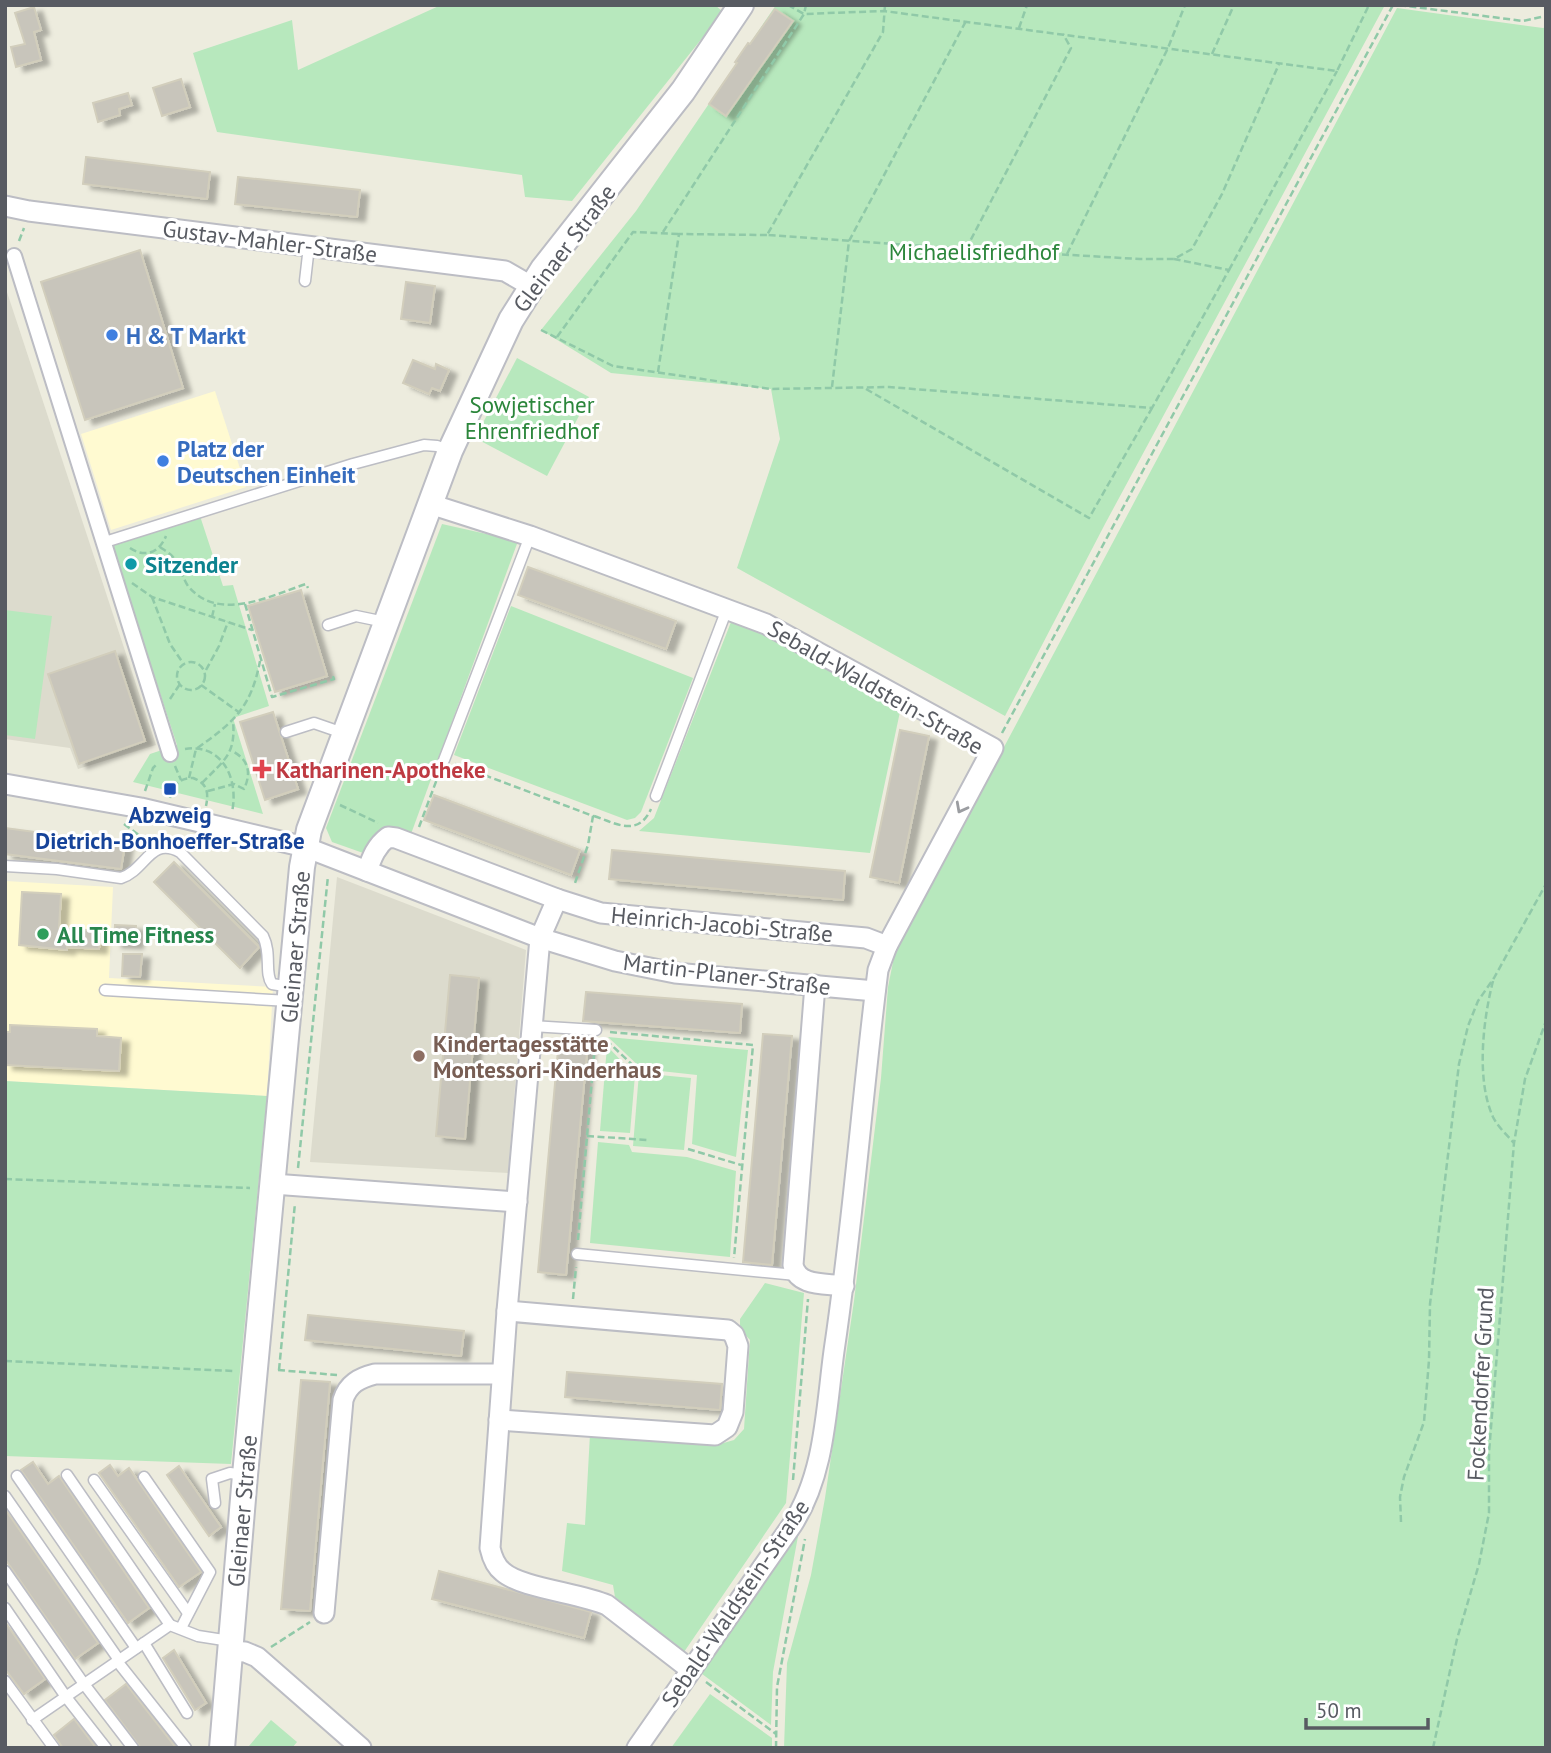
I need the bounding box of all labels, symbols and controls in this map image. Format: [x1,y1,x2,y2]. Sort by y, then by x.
street label: Gleinaer Straße [506,178,622,318]
street label: Gustav-Mahler-Straße [161,213,379,269]
park label: Michaelisfriedhof [889,237,1061,266]
place label: H & T Markt [126,321,246,350]
marker: H & T Markt [104,327,120,343]
park label: Sowjetischer Ehrenfriedhof [465,390,601,445]
place label: Platz der Deutschen Einheit [177,434,355,489]
marker: Platz der Deutschen Einheit [155,453,171,469]
place label: Sitzender [145,550,239,579]
marker: Sitzender [123,556,139,572]
street label: Sebald-Waldstein-Straße [763,613,989,761]
place label: Katharinen-Apotheke [276,755,486,784]
marker: Katharinen-Apotheke [254,761,270,777]
marker: Abzweig Dietrich-Bonhoeffer-Straße [162,781,178,797]
place label: Abzweig Dietrich-Bonhoeffer-Straße [35,800,305,855]
one-way arrow [955,801,969,813]
street label: Gleinaer Straße [274,870,316,1024]
street label: Heinrich-Jacobi-Straße [610,900,834,948]
place label: All Time Fitness [57,920,215,949]
marker: All Time Fitness [35,926,51,942]
street label: Martin-Planer-Straße [622,947,832,1001]
place label: Kindertagesstätte Montessori-Kinderhaus [433,1029,662,1084]
marker: Kindertagesstätte Montessori-Kinderhaus [411,1048,427,1064]
street label: Fockendorfer Grund [1460,1286,1500,1482]
street label: Gleinaer Straße [221,1434,263,1588]
street label: Sebald-Waldstein-Straße [655,1494,815,1712]
scale bar [1306,1686,1428,1730]
text: 50 m [1316,1697,1362,1724]

